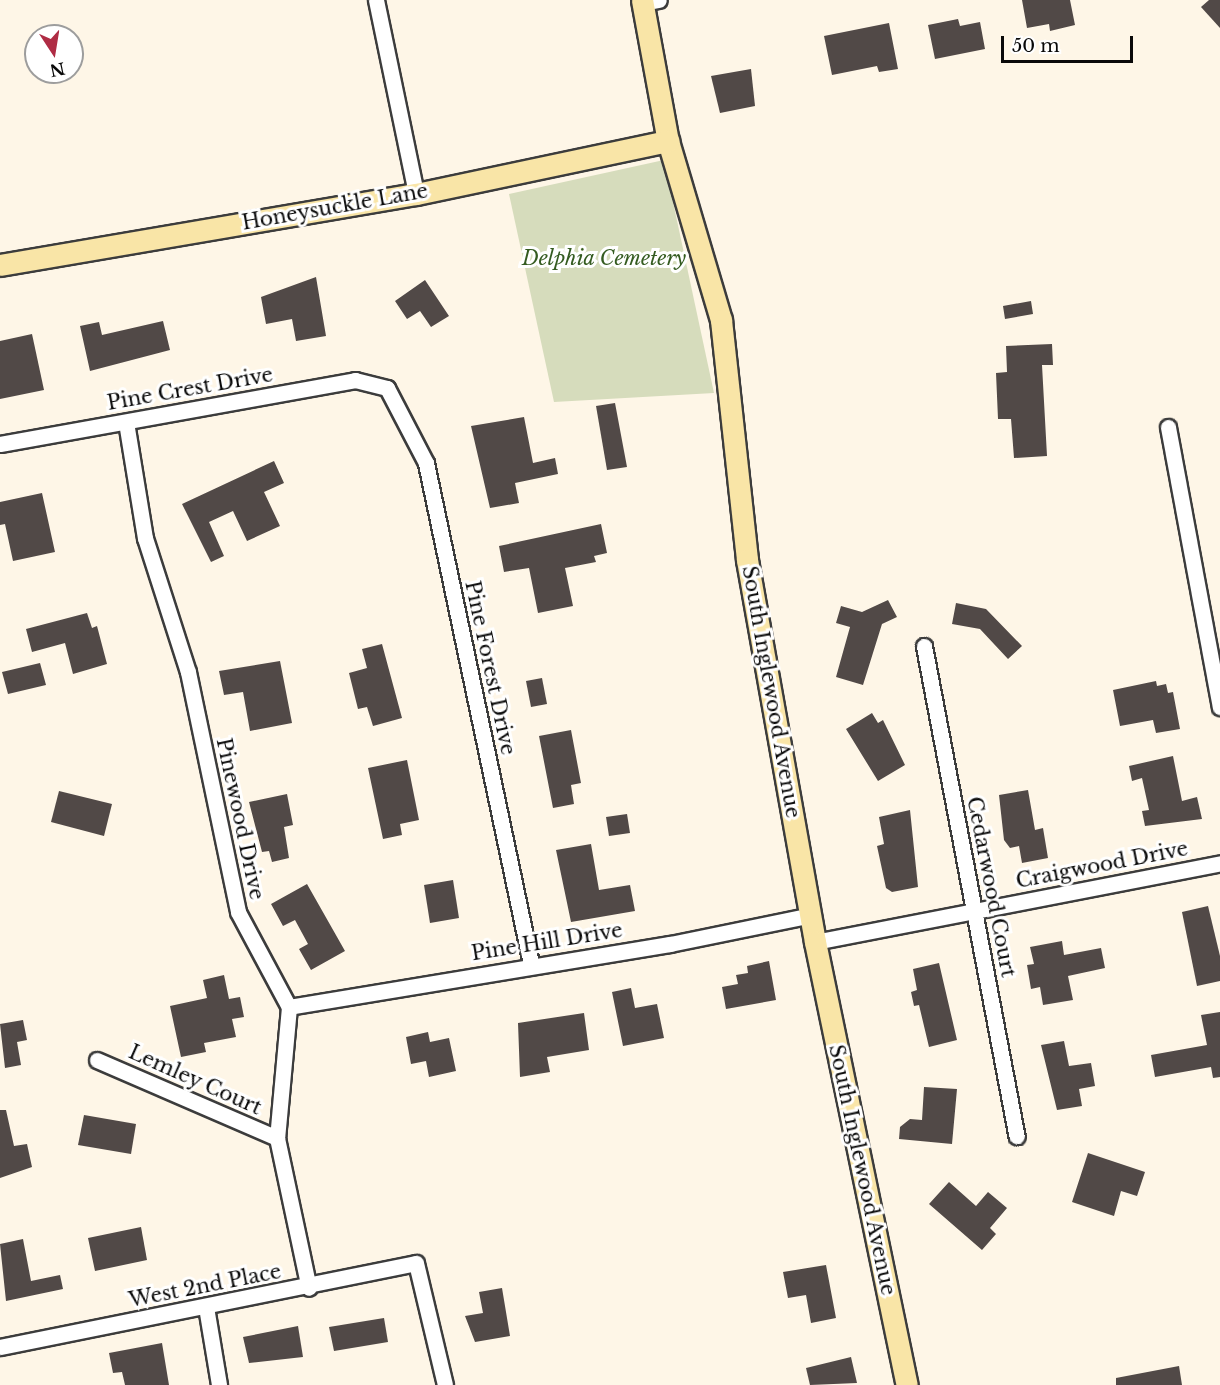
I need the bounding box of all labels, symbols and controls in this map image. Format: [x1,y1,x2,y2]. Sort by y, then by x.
north arrow [24,24,84,84]
scale bar [1004,24,1136,62]
text: 50 m [1012,35,1060,57]
text: N [48,58,67,81]
street label: Honeysuckle Lane [240,179,430,235]
park label: Delphia Cemetery [522,246,686,270]
street label: Pine Crest Drive [105,363,275,415]
street label: South Inglewood Avenue [737,564,805,820]
street label: Pine Forest Drive [460,579,520,757]
street label: Pinewood Drive [211,736,269,902]
street label: Cedarwood Court [962,795,1020,979]
street label: Craigwood Drive [1014,837,1190,893]
street label: Pine Hill Drive [470,918,624,966]
street label: Lemley Court [125,1040,265,1120]
street label: South Inglewood Avenue [824,1042,900,1298]
street label: West 2nd Place [127,1259,283,1313]

